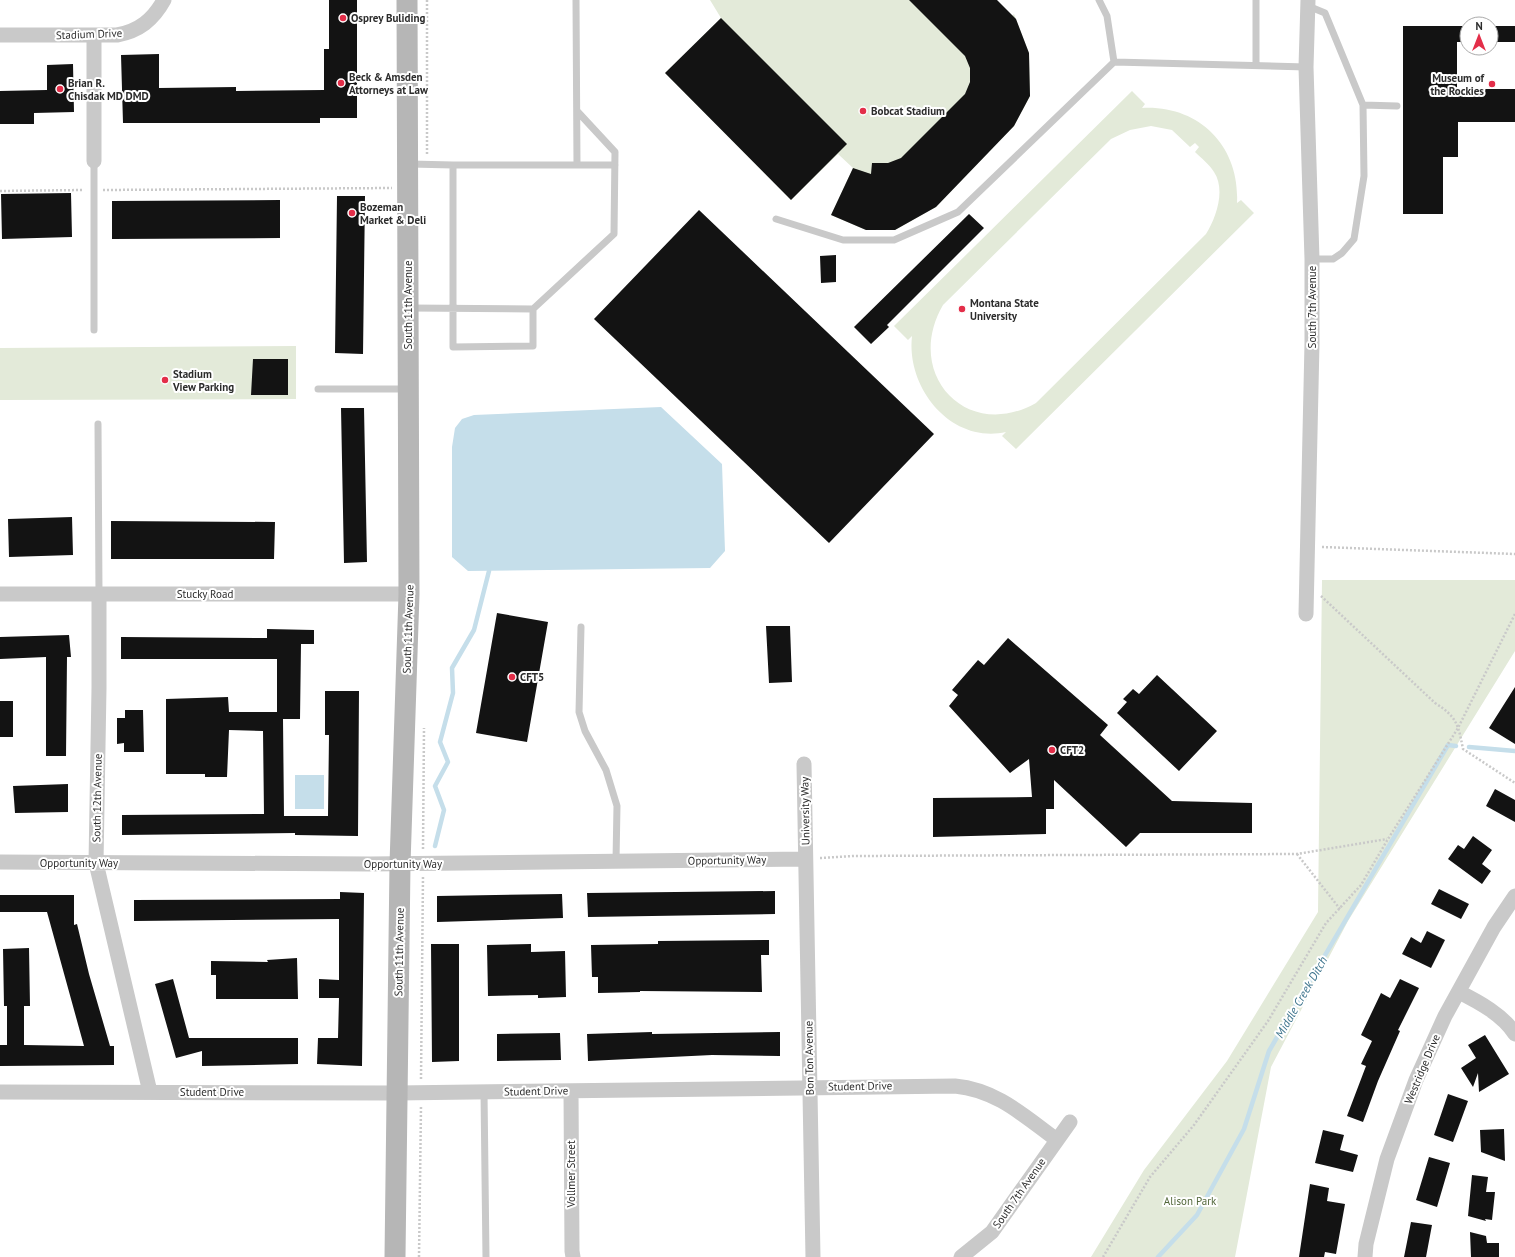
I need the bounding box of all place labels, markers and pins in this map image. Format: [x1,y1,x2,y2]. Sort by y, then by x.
place label: Osprey Buliding [351,11,425,25]
marker: Osprey Buliding [338,13,348,23]
place label: Beck & Amsden Attorneys at Law [349,70,429,97]
place label: Museum of the Rockies [1430,71,1485,98]
place label: Brian R. Chisdak MD DMD [68,76,149,103]
marker: Beck & Amsden Attorneys at Law [336,78,346,88]
marker: Museum of the Rockies [1487,79,1497,89]
marker: Brian R. Chisdak MD DMD [55,84,65,94]
place label: Bobcat Stadium [871,104,945,118]
marker: Bobcat Stadium [858,106,868,116]
place label: Bozeman Market & Deli [360,200,426,227]
marker: Bozeman Market & Deli [347,208,357,218]
place label: Montana State University [970,296,1039,323]
marker: Montana State University [957,304,967,314]
place label: Stadium View Parking [172,367,234,394]
marker: Stadium View Parking [160,375,170,385]
place label: CFT5 [520,670,544,684]
marker: CFT5 [507,672,517,682]
place label: CFT2 [1060,743,1084,757]
marker: CFT2 [1047,745,1057,755]

